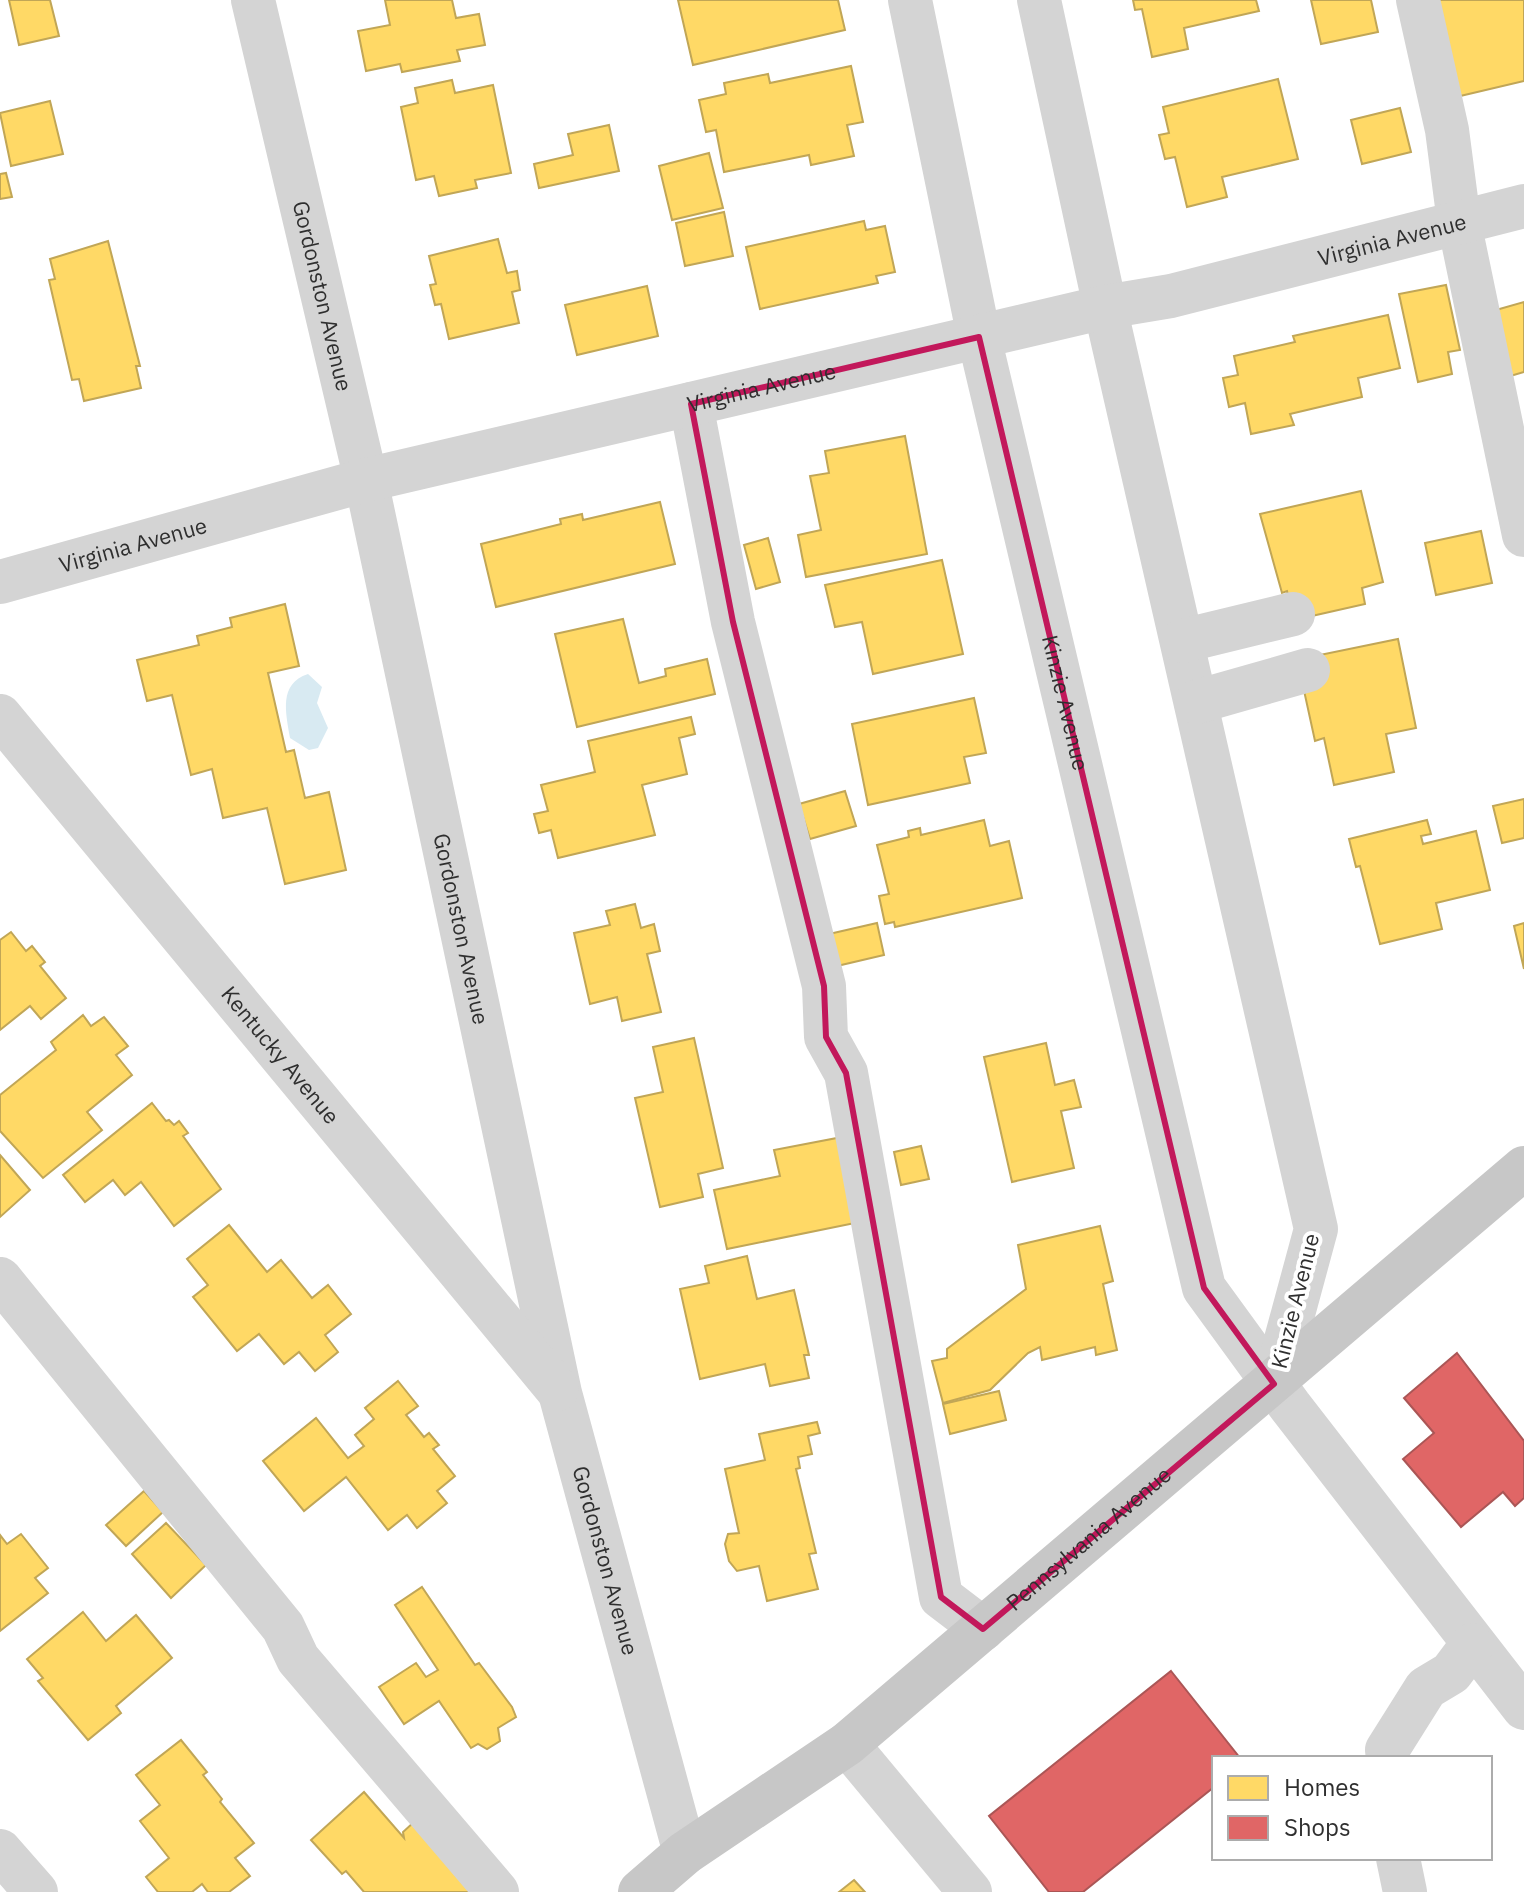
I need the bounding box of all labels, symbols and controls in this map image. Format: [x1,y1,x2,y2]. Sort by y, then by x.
street label: Gordonston Avenue [287,198,360,394]
street label: Virginia Avenue [1315,206,1469,272]
street label: Virginia Avenue [684,356,839,418]
street label: Virginia Avenue [56,510,210,579]
street label: Kinzie Avenue [1036,632,1096,774]
street label: Gordonston Avenue [427,830,496,1027]
street label: Kentucky Avenue [215,980,346,1130]
street label: Kinzie Avenue [1264,1230,1325,1372]
street label: Pennsylvania Avenue [1000,1460,1177,1616]
street label: Gordonston Avenue [566,1462,646,1658]
legend [1212,1756,1492,1860]
text: Homes [1284,1771,1360,1803]
text: Shops [1284,1811,1351,1843]

